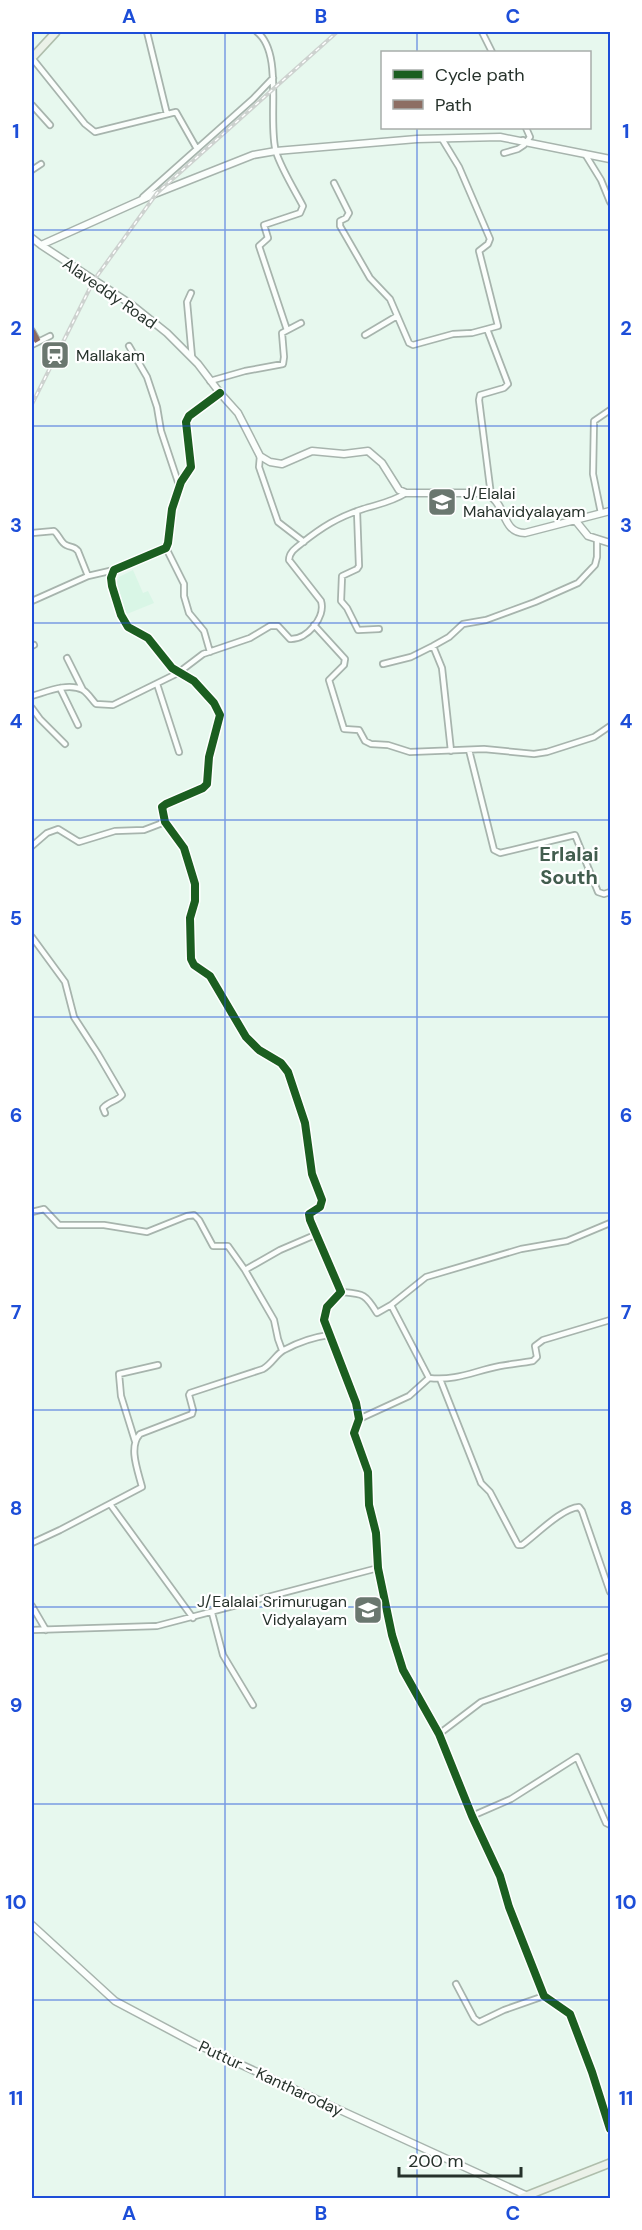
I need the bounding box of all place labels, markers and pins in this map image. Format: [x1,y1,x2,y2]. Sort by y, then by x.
station icon: Mallakam [39,339,71,371]
place label: Mallakam [76,345,145,366]
place label: J/Elalai Mahavidyalayam [463,483,586,522]
school or university icon: J/Elalai Mahavidyalayam [426,486,458,518]
place label: J/Ealalai Srimurugan Vidyalayam [197,1591,347,1630]
school or university icon: J/Ealalai Srimurugan Vidyalayam [352,1594,384,1626]

